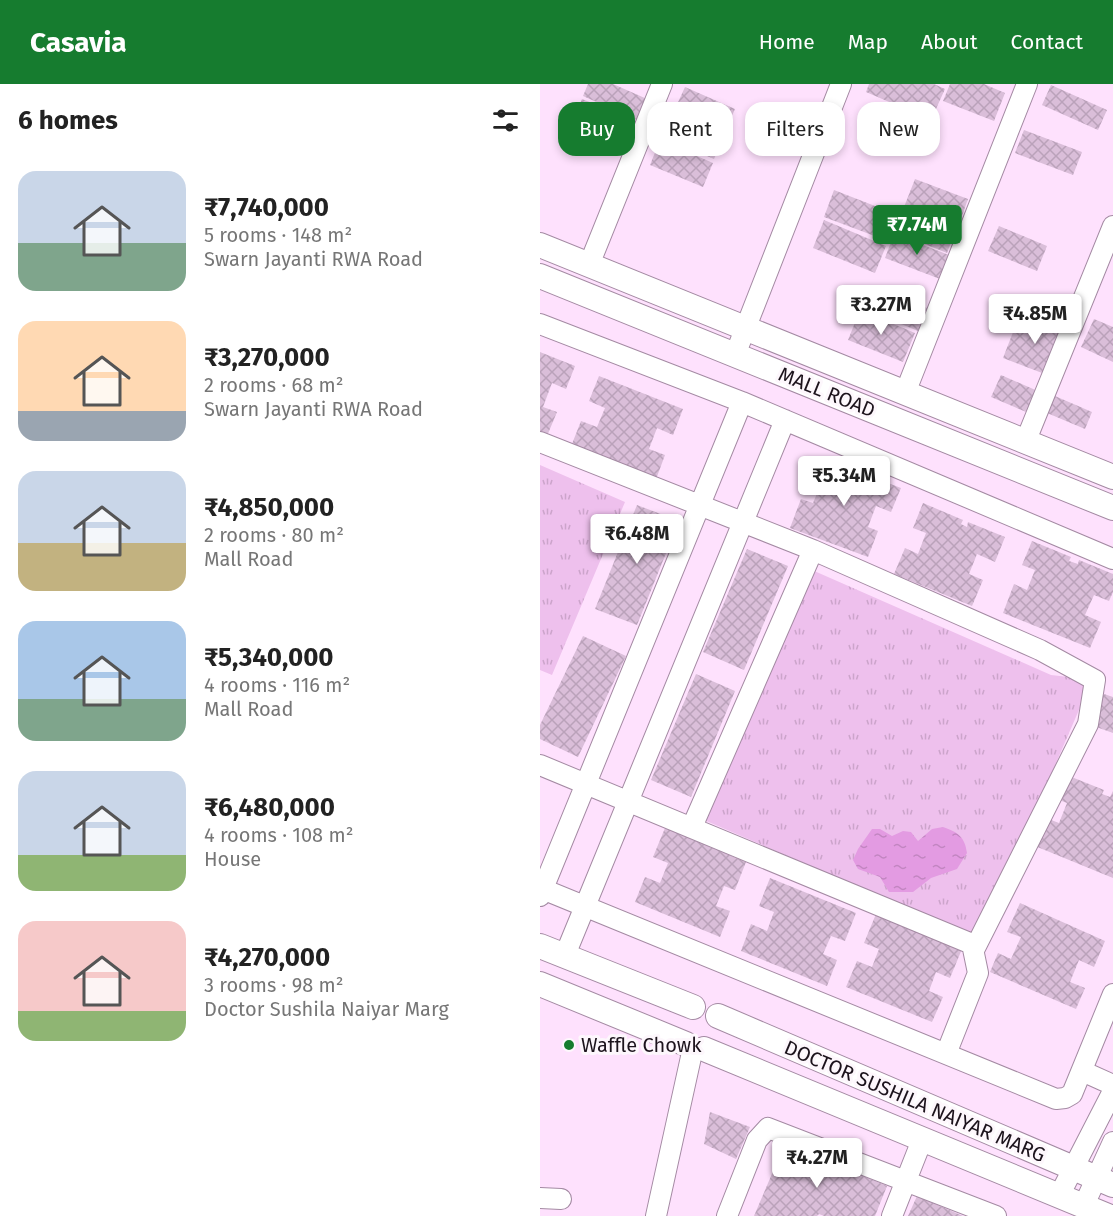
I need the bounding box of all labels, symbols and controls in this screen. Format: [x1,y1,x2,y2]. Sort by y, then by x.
text: Casavia [30,26,127,59]
text: Home [759,29,815,55]
text: Map [848,29,888,55]
text: About [921,29,978,55]
text: Contact [1011,29,1083,55]
chip: Buy [558,102,635,156]
chip: Rent [647,102,733,156]
chip: Filters [745,102,845,156]
chip: New [857,102,940,156]
icon: filters [489,104,522,137]
text: 6 homes [18,105,118,136]
text: ₹7,740,000 [204,192,329,223]
icon: home [66,195,138,267]
pin: ₹7.74M [868,205,966,256]
text: ₹7.74M [887,212,947,236]
text: 5 rooms · 148 m² [204,223,352,247]
text: Swarn Jayanti RWA Road [204,247,423,271]
pin: ₹3.27M [832,285,930,336]
text: ₹3.27M [850,292,912,316]
pin: ₹4.85M [986,294,1084,345]
text: ₹4.85M [1003,301,1067,325]
text: ₹3,270,000 [204,342,330,373]
icon: home [66,345,138,417]
street label: MALL ROAD [775,362,879,422]
text: 2 rooms · 68 m² [204,373,344,397]
text: Swarn Jayanti RWA Road [204,397,423,421]
pin: ₹5.34M [795,456,893,507]
text: ₹5.34M [812,463,876,487]
text: ₹4,850,000 [204,492,334,523]
icon: home [66,495,138,567]
pin: ₹6.48M [588,514,686,565]
text: ₹6.48M [604,521,670,545]
text: 2 rooms · 80 m² [204,523,344,547]
text: Mall Road [204,547,293,571]
text: ₹5,340,000 [204,642,334,673]
icon: home [66,645,138,717]
text: 4 rooms · 116 m² [204,673,350,697]
text: Mall Road [204,697,293,721]
text: ₹6,480,000 [204,792,335,823]
icon: home [66,795,138,867]
text: 4 rooms · 108 m² [204,823,353,847]
text: House [204,847,261,871]
text: ₹4,270,000 [204,942,330,973]
icon: home [66,945,138,1017]
text: 3 rooms · 98 m² [204,973,344,997]
text: Doctor Sushila Naiyar Marg [204,997,449,1021]
place label: Waffle Chowk [581,1033,702,1057]
street label: DOCTOR SUSHILA NAIYAR MARG [781,1035,1049,1167]
marker: Waffle Chowk [562,1038,576,1052]
pin: ₹4.27M [768,1138,866,1189]
text: ₹4.27M [786,1145,848,1169]

